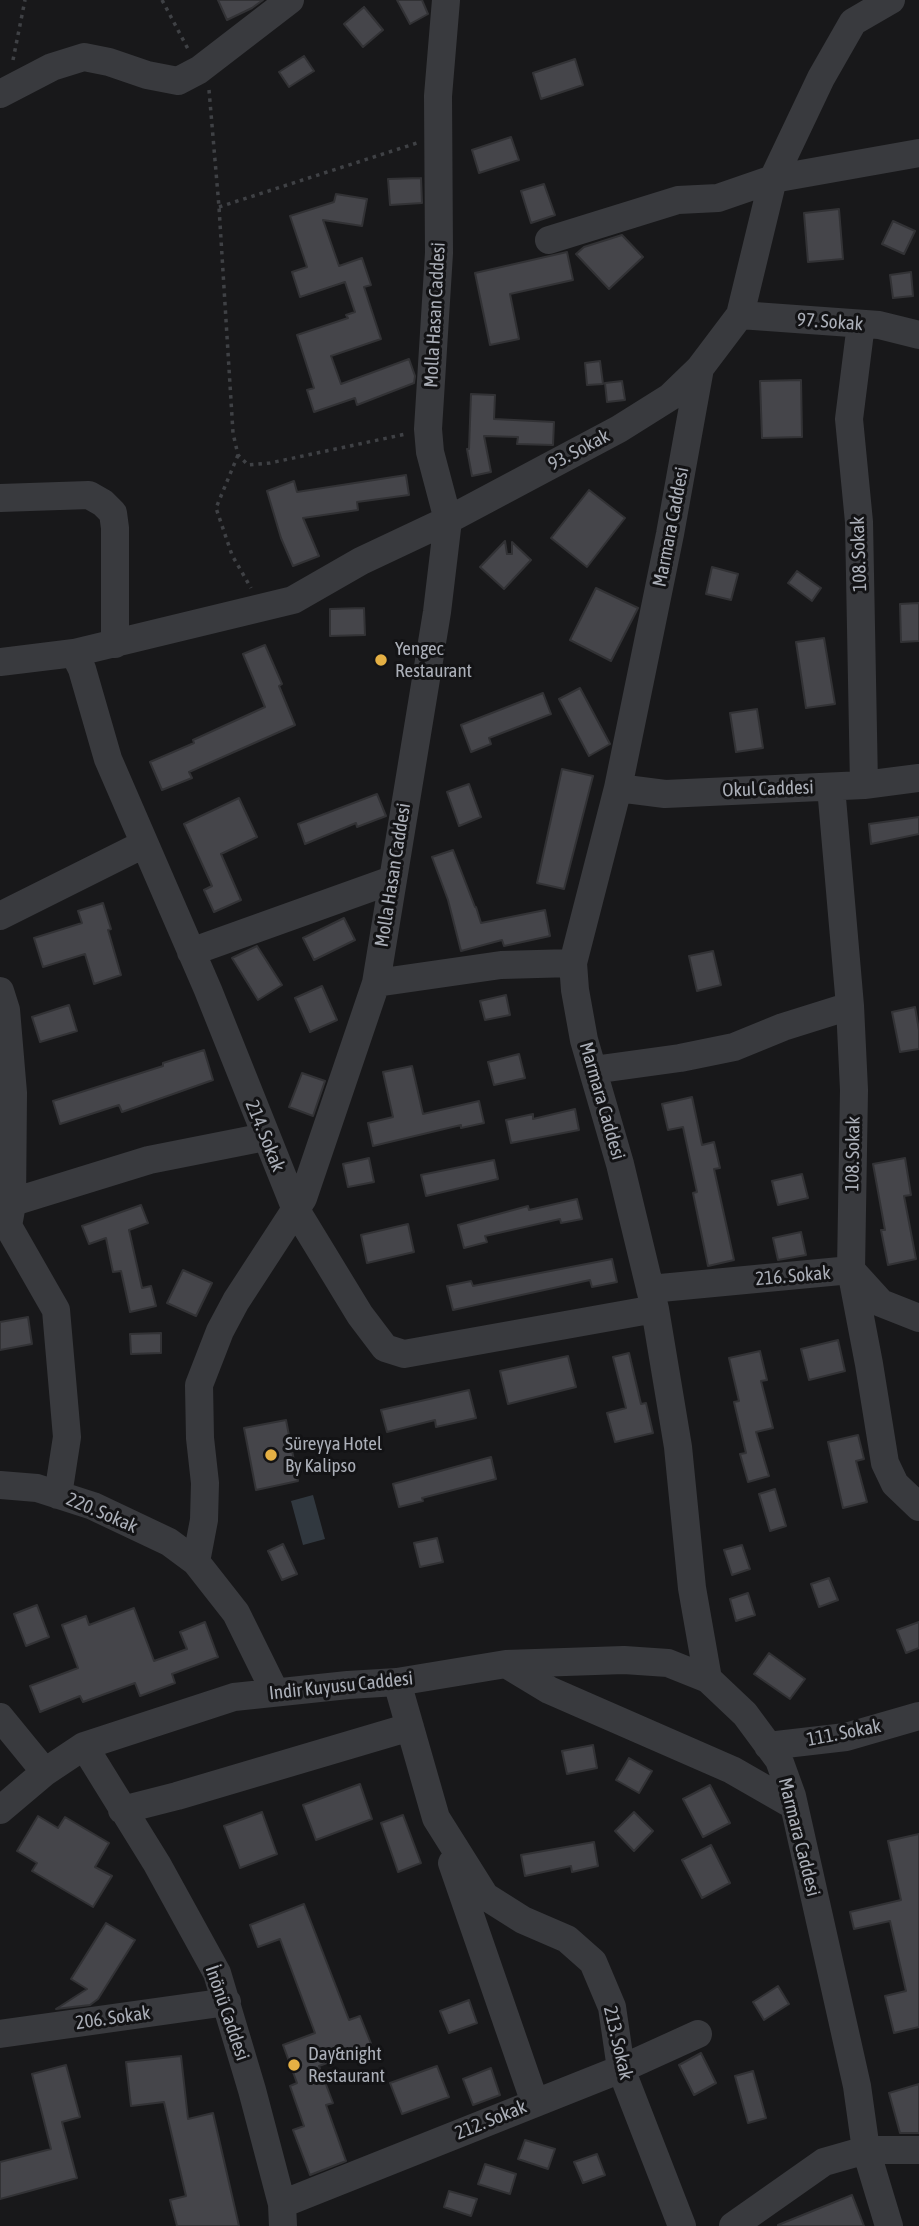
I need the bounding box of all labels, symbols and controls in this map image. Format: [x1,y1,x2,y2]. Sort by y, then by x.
street label: Molla Hasan Caddesi [420,242,450,388]
street label: 97. Sokak [796,308,864,336]
street label: 93. Sokak [544,424,614,476]
street label: Marmara Caddesi [648,465,694,589]
street label: 108. Sokak [846,516,872,592]
place label: Yengec Restaurant [395,638,472,682]
marker: Yengec Restaurant [373,652,389,668]
street label: Okul Caddesi [722,776,814,802]
street label: Molla Hasan Caddesi [370,801,416,949]
street label: Marmara Caddesi [574,1039,630,1163]
street label: 214. Sokak [240,1097,290,1175]
street label: 108. Sokak [841,1116,865,1192]
street label: 216. Sokak [755,1261,831,1291]
place label: Süreyya Hotel By Kalipso [285,1433,382,1477]
marker: Süreyya Hotel By Kalipso [263,1447,279,1463]
street label: 220. Sokak [63,1488,141,1538]
street label: Indir Kuyusu Caddesi [268,1667,414,1705]
street label: 111. Sokak [805,1715,883,1751]
street label: Marmara Caddesi [773,1775,825,1899]
street label: İnönü Caddesi [200,1962,254,2064]
street label: 206. Sokak [74,2001,152,2035]
street label: 213. Sokak [598,2004,638,2082]
place label: Day&night Restaurant [308,2043,385,2087]
marker: Day&night Restaurant [286,2057,302,2073]
street label: 212. Sokak [452,2095,530,2145]

